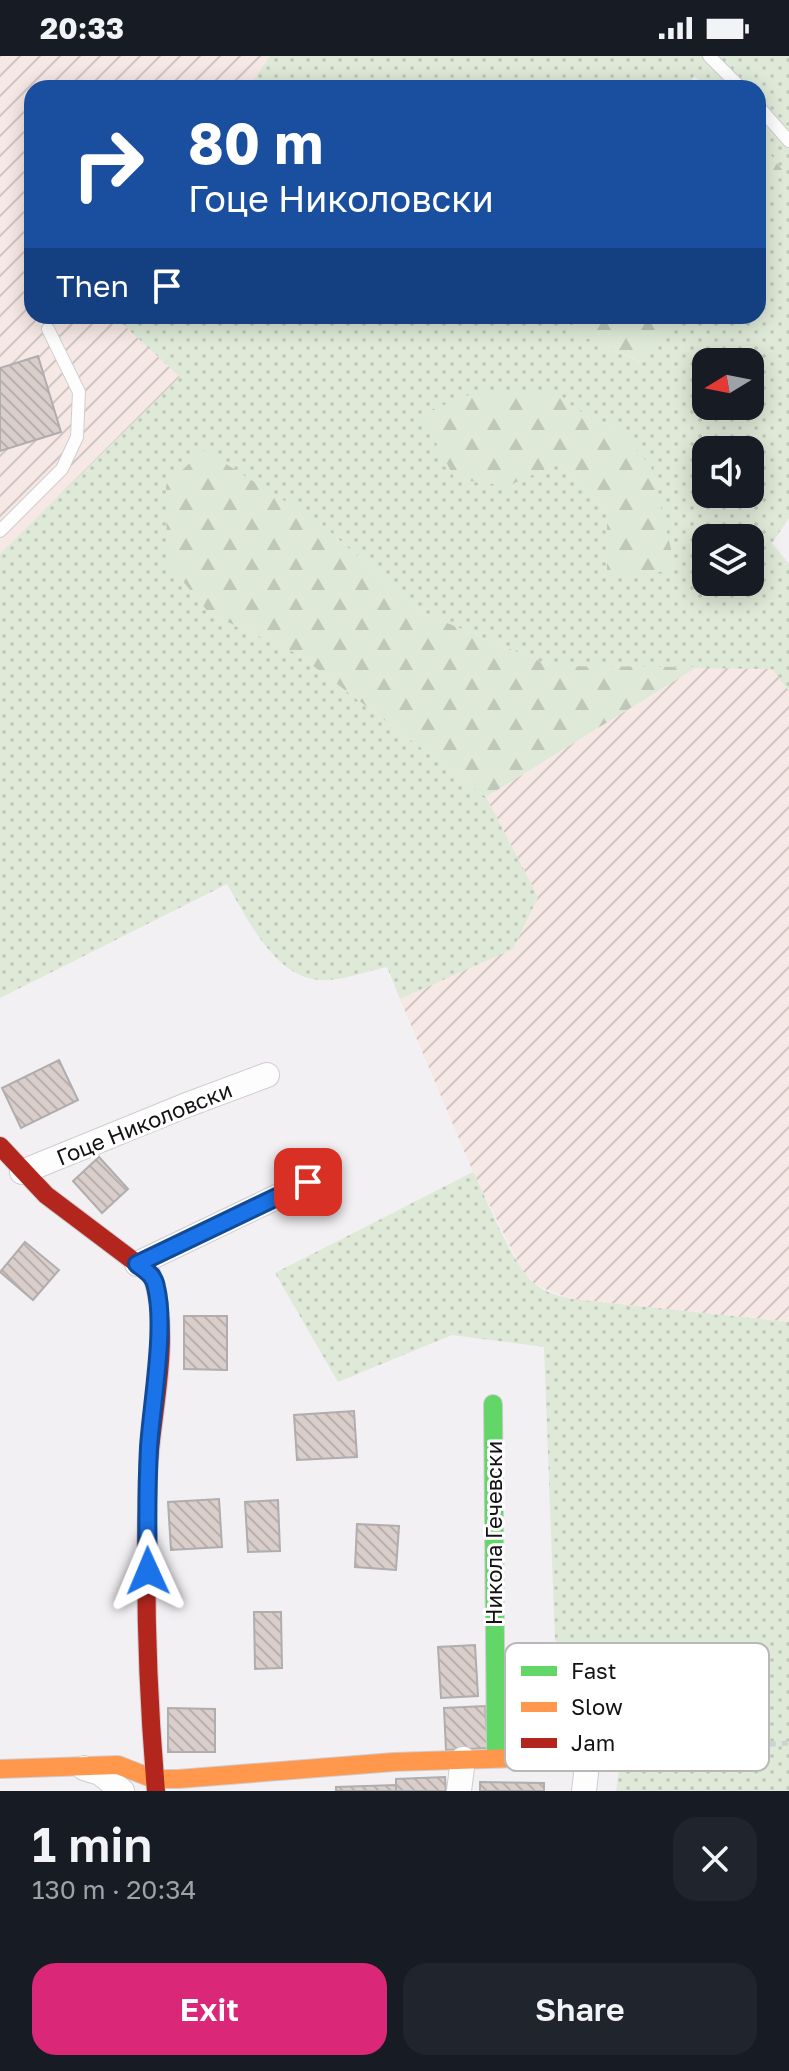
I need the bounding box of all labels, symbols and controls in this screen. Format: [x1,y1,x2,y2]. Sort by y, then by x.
text: 20:33 [40,10,124,46]
text: 80 m [188,109,323,176]
icon: right [56,112,160,216]
text: Гоце Николовски [188,177,494,220]
icon: arrive [145,264,189,308]
text: Then [56,268,129,304]
north arrow [692,348,764,420]
map controls [692,348,764,596]
button: sound [692,436,764,508]
button: layers [692,524,764,596]
street label: Гоце Николовски [52,1075,236,1171]
pin [274,1148,342,1216]
icon: arrive [286,1160,330,1204]
street label: Никола Гечевски [480,1441,507,1625]
position arrow [106,1529,190,1613]
legend [505,1643,769,1771]
text: Fast [571,1657,617,1684]
text: Slow [571,1693,623,1720]
text: Jam [571,1729,615,1756]
text: 1 min [32,1815,152,1873]
button: close [673,1817,757,1901]
text: 130 m · 20:34 [32,1874,196,1905]
button: Exit [32,1963,387,2055]
button: Share [403,1963,757,2055]

